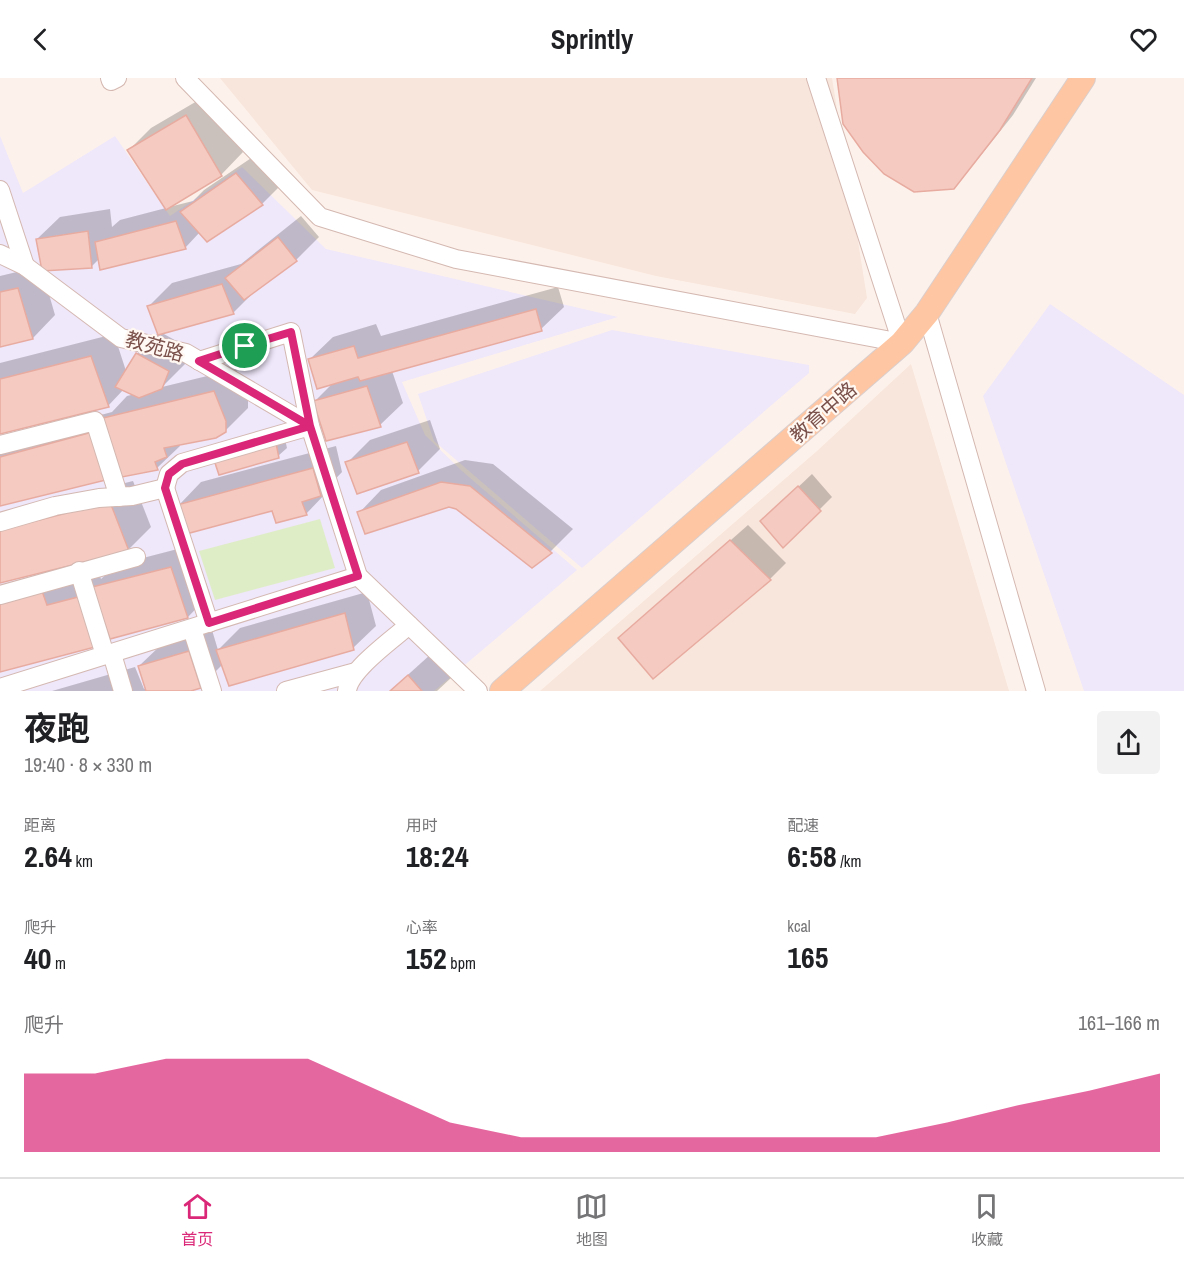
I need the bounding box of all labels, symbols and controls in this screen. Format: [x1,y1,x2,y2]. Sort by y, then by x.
text: Sprintly [551,21,633,57]
icon: back [24,23,57,56]
icon: heart [1127,23,1160,56]
pin [219,320,270,371]
street label: 教苑路 [122,325,188,367]
icon: arrive [228,329,261,362]
street label: 教育中路 [784,376,862,448]
text: 夜跑 [24,706,90,750]
button: share [1097,711,1160,774]
text: 19:40 · 8 × 330 m [24,751,152,778]
text: 距离 [24,814,56,836]
text: 用时 [406,814,438,836]
text: 配速 [787,814,819,836]
text: 2.64 [24,836,72,876]
text: 18:24 [406,836,469,876]
text: 6:58 [787,836,837,876]
text: km [72,850,93,872]
text: /km [837,850,861,872]
text: kcal [787,915,811,937]
text: 爬升 [24,916,56,938]
text: 心率 [406,916,438,938]
text: 165 [787,937,828,977]
text: 40 [24,938,51,978]
text: 152 [406,938,447,978]
text: m [51,952,66,974]
text: bpm [447,952,476,974]
text: 161–166 m [1078,1009,1160,1036]
text: 爬升 [24,1011,64,1038]
tab: 首页 [181,1190,214,1250]
tab: 地图 [575,1190,608,1250]
tab: 收藏 [970,1190,1003,1250]

